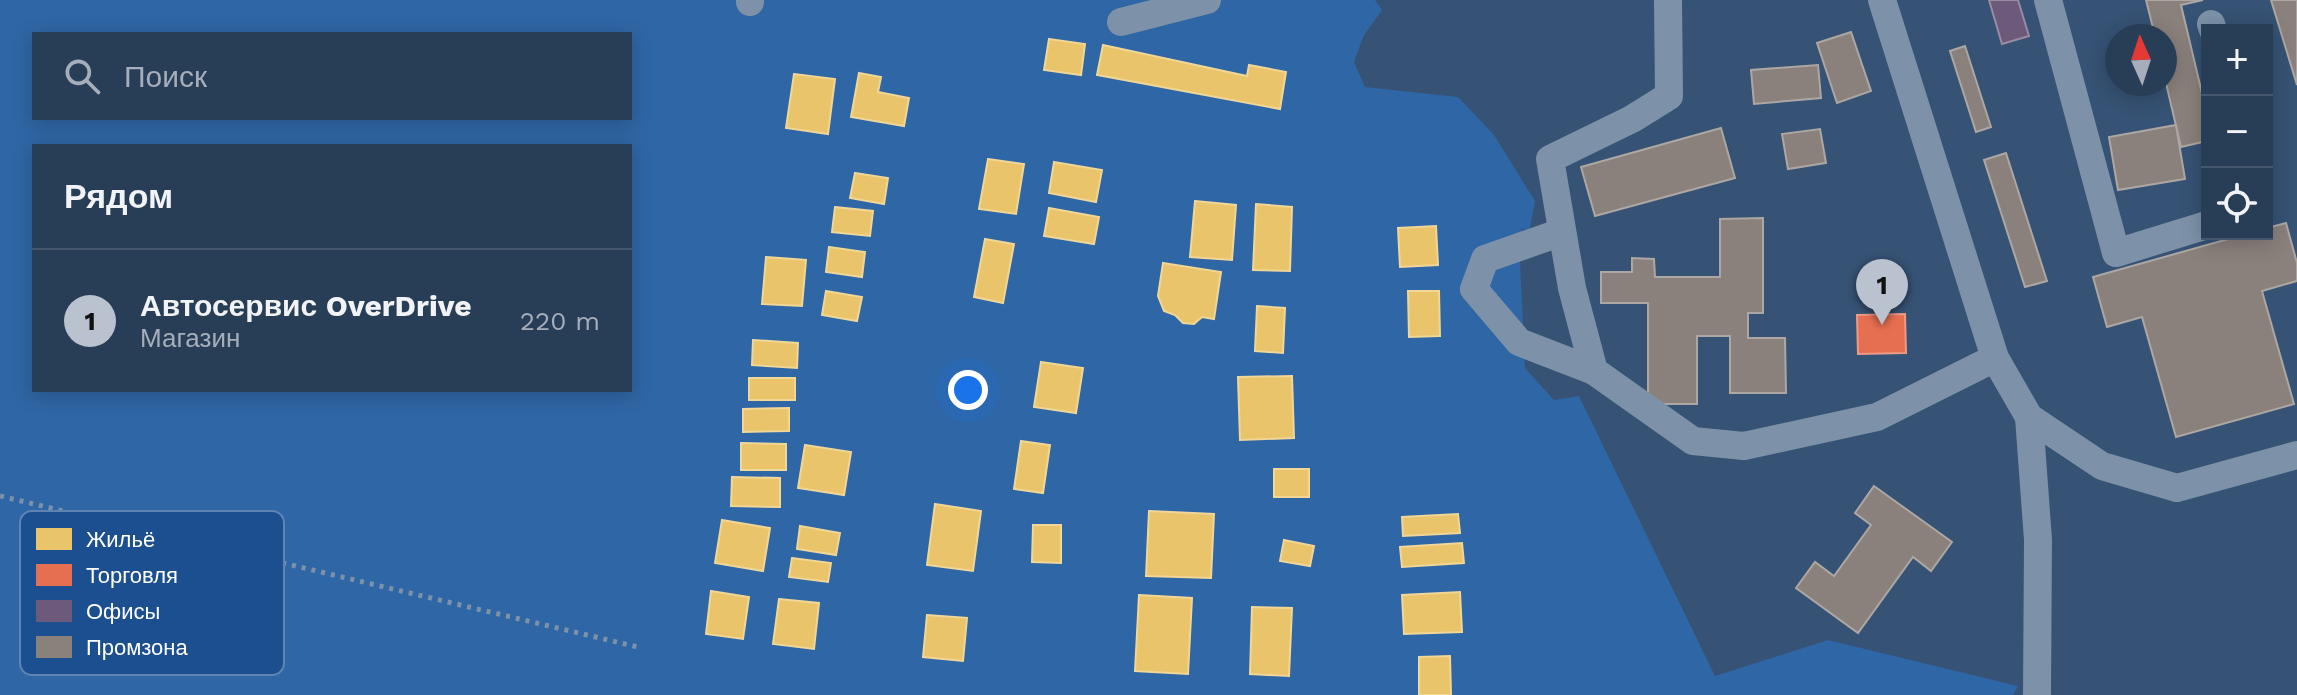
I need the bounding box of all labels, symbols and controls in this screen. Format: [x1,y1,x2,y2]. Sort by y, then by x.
north arrow [2105,24,2177,96]
map controls [2201,24,2273,240]
button: + [2201,24,2273,96]
search box [32,32,632,120]
icon: search [60,54,104,98]
text: Поиск [124,59,207,94]
button: − [2201,96,2273,168]
button: locate [2201,168,2273,240]
text: Рядом [64,176,173,216]
pin: 1 [1856,259,1908,325]
text: Автосервис OverDrive [140,288,472,323]
text: 1 [84,306,96,336]
text: 220 m [520,306,600,336]
text: Магазин [140,323,240,353]
your location [948,370,988,410]
legend [20,511,284,675]
text: Жильё [86,527,155,552]
text: Торговля [86,563,178,588]
text: Офисы [86,599,160,624]
text: Промзона [86,635,188,660]

